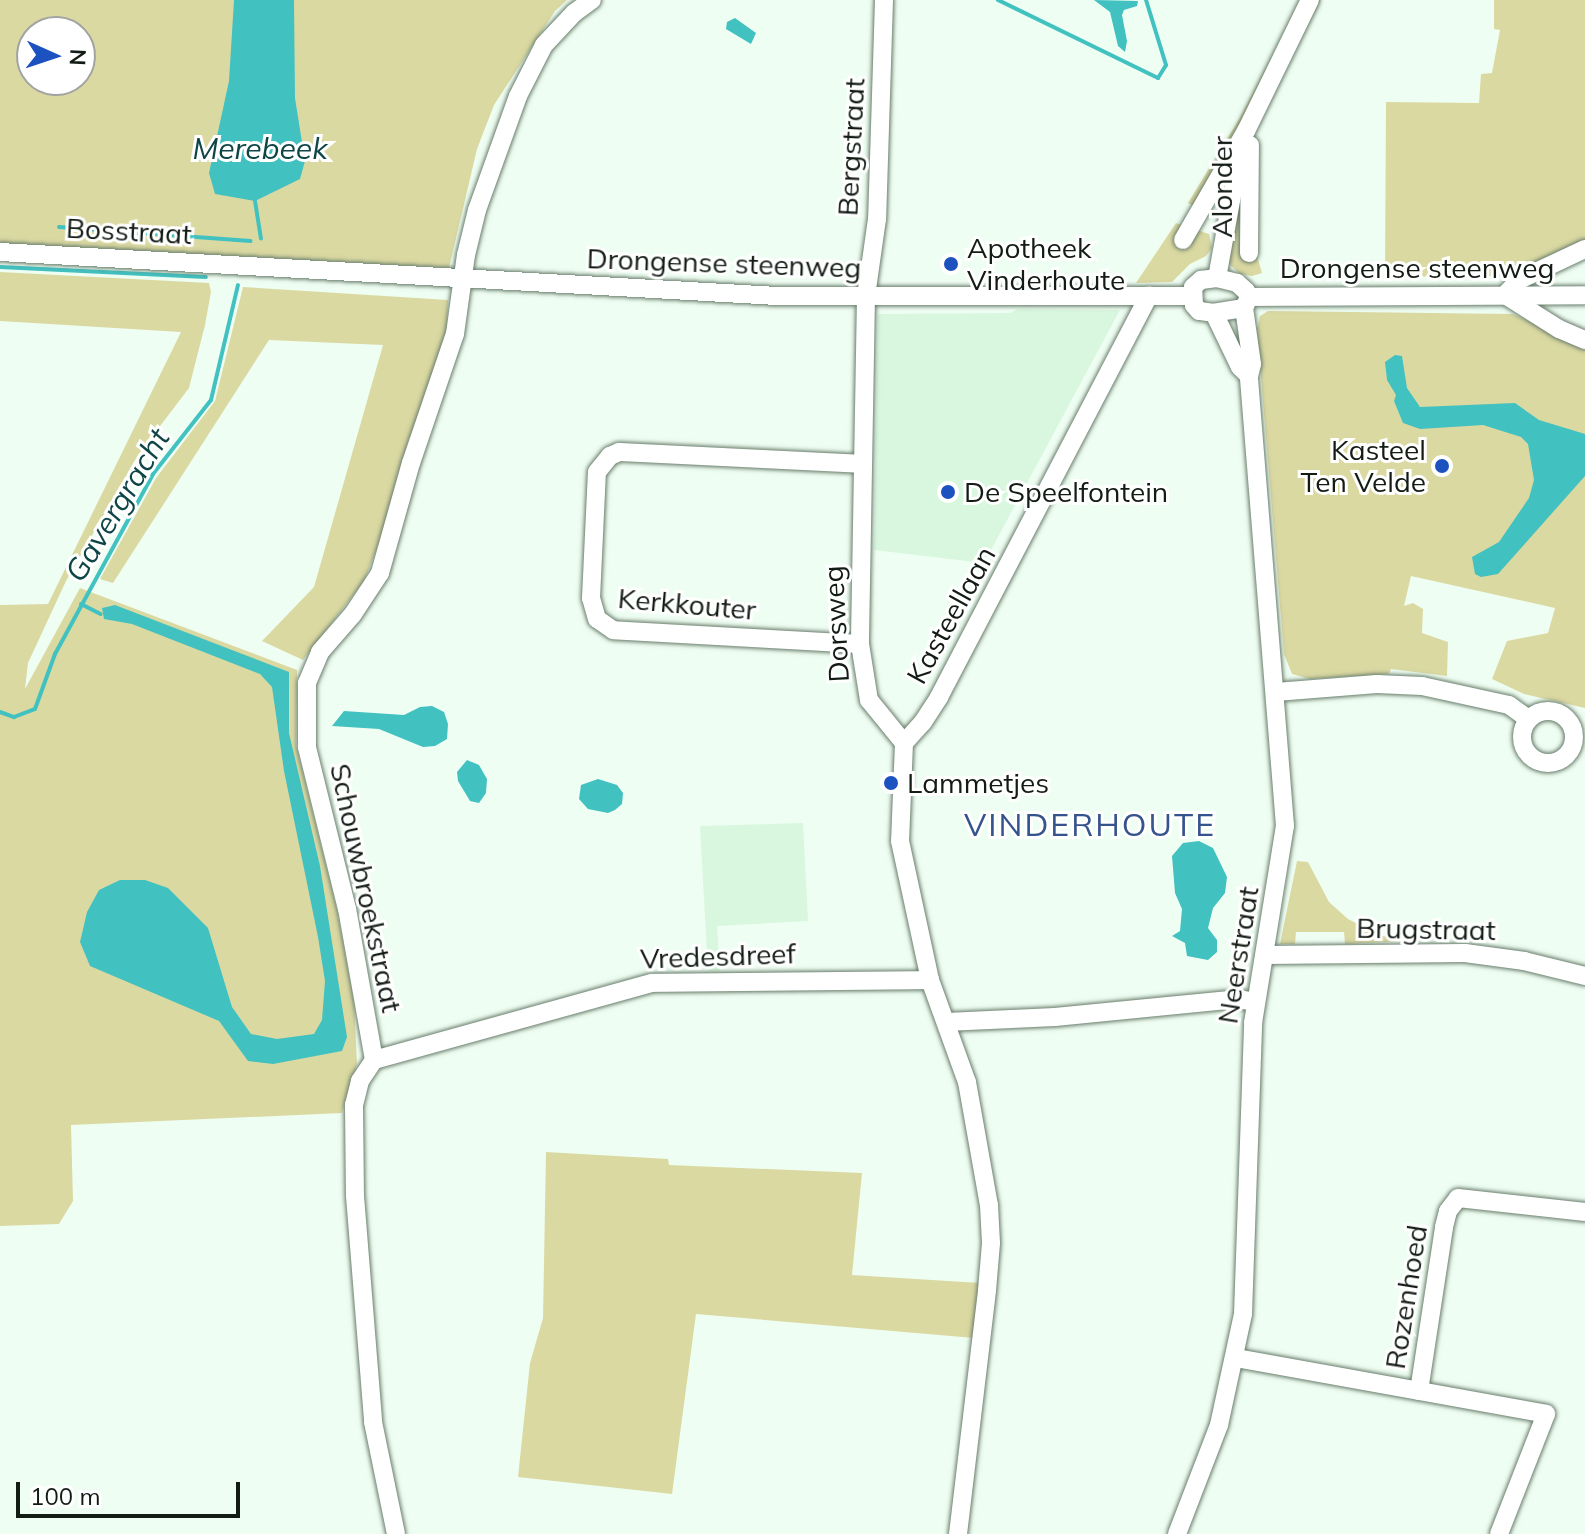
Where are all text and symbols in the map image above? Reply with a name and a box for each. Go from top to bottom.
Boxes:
north arrow [16,16,96,96]
text: N [64,48,92,66]
street label: Bergstraat [831,77,871,217]
water label: Merebeek [192,130,328,166]
street label: Alonder [1205,136,1239,238]
street label: Bosstraat [65,211,193,251]
place label: Apotheek Vinderhoute [967,231,1125,297]
street label: Drongense steenweg [586,241,862,285]
street label: Drongense steenweg [1280,251,1554,285]
marker: Apotheek Vinderhoute [942,255,960,273]
water label: Gavergracht [57,422,177,588]
place label: Kasteel Ten Velde [1300,433,1426,499]
marker: Kasteel Ten Velde [1433,457,1451,475]
place label: De Speelfontein [964,475,1168,509]
marker: De Speelfontein [939,483,957,501]
street label: Kasteellaan [900,540,1002,690]
street label: Dorsweg [816,565,856,683]
street label: Kerkkouter [617,581,757,627]
street label: Schouwbroekstraat [323,761,409,1015]
place label: Lammetjes [907,766,1049,800]
marker: Lammetjes [882,774,900,792]
district label: VINDERHOUTE [964,805,1216,843]
street label: Neerstraat [1211,884,1265,1026]
street label: Brugstraat [1356,911,1496,947]
street label: Vredesdreef [640,936,796,976]
street label: Rozenhoed [1378,1223,1434,1371]
scale bar [20,1466,244,1516]
text: 100 m [30,1481,101,1511]

